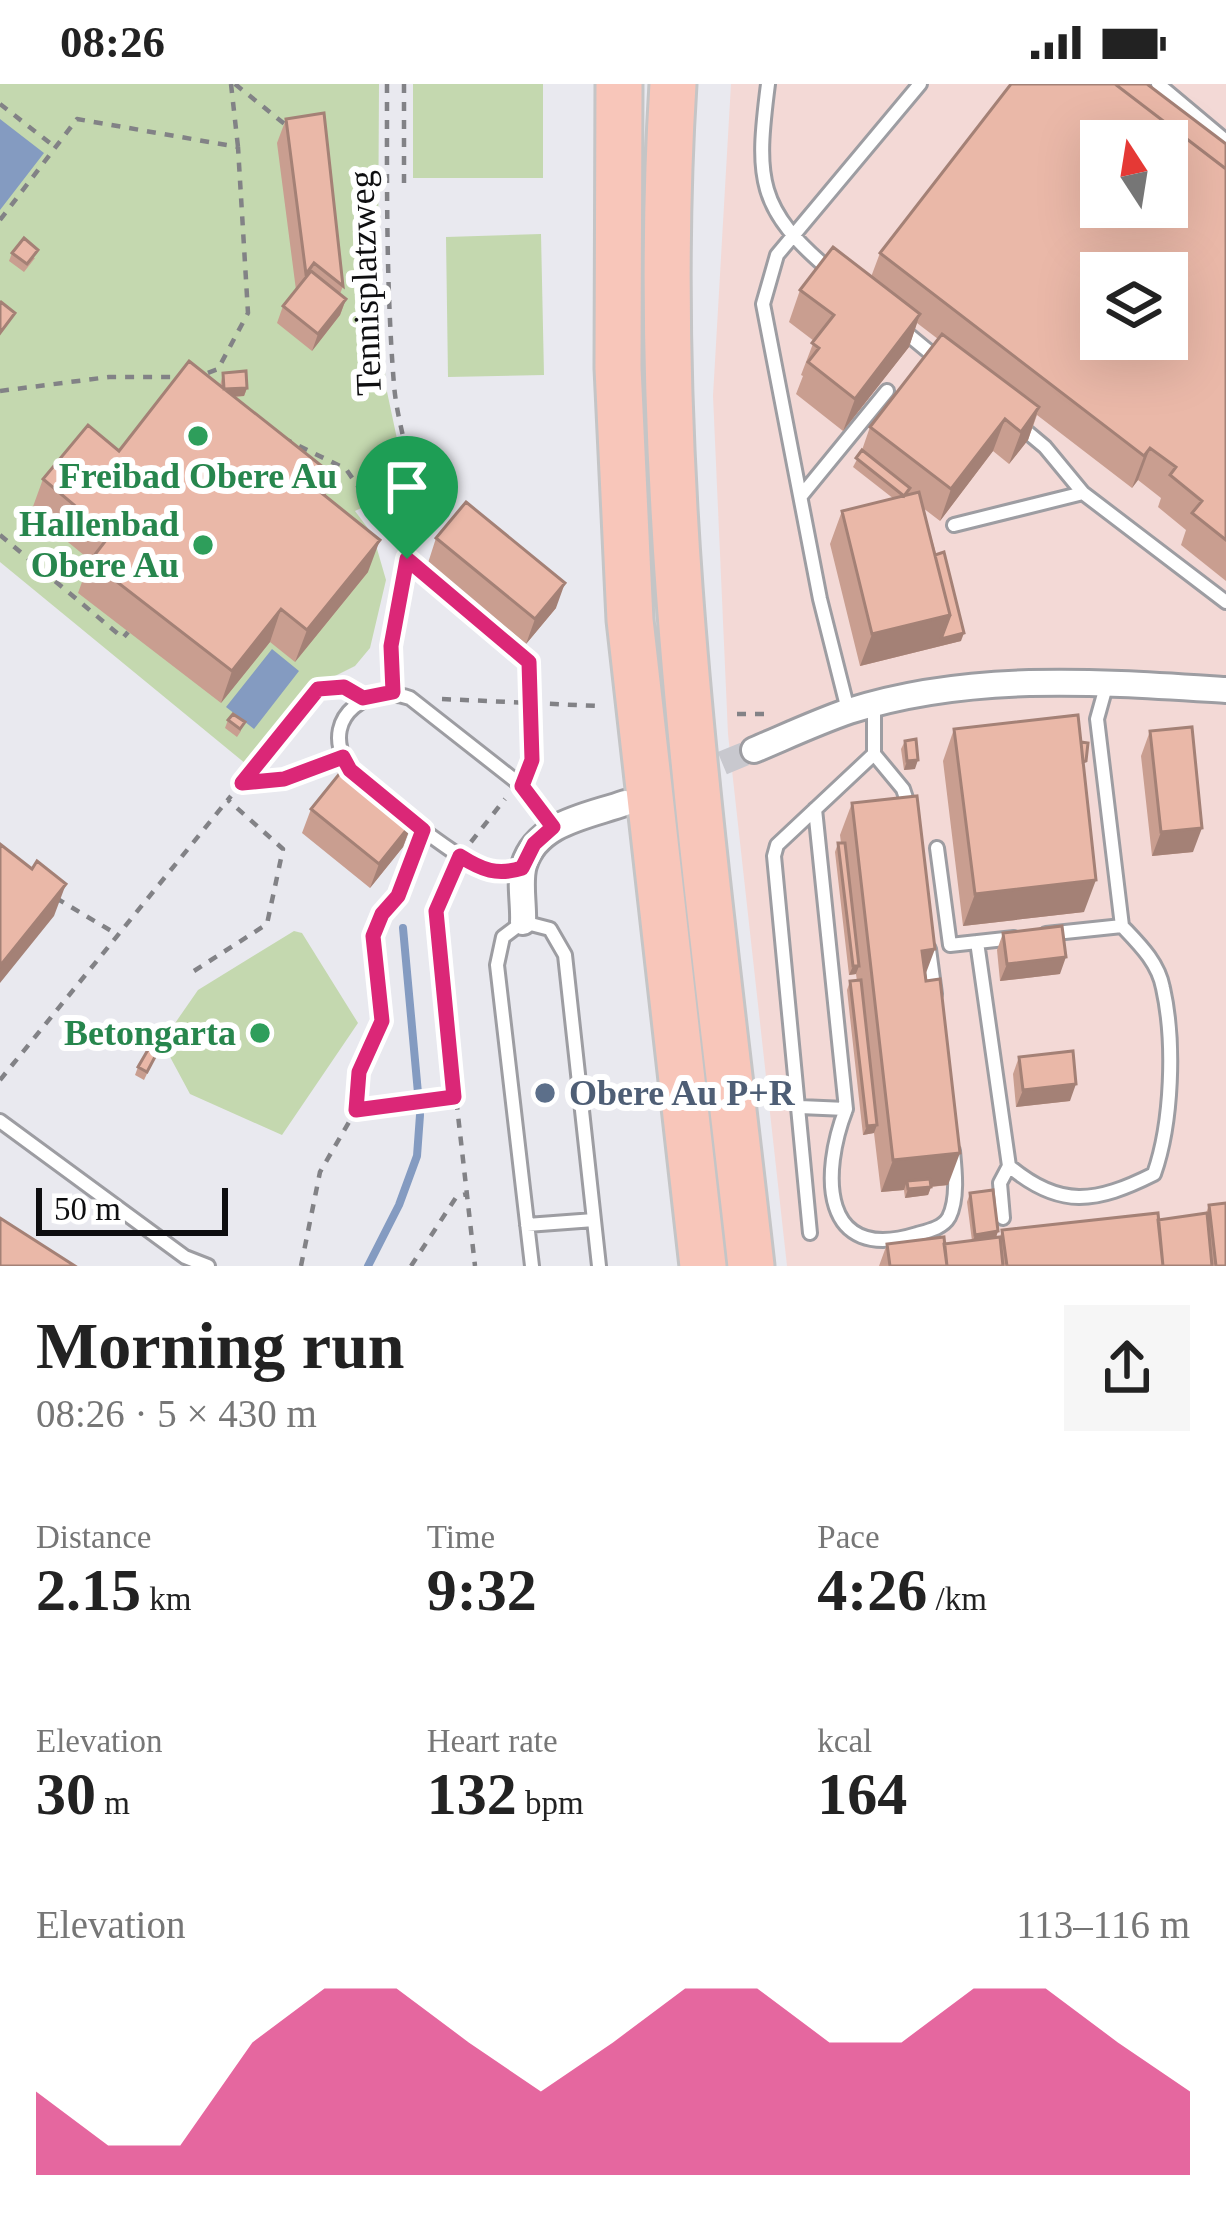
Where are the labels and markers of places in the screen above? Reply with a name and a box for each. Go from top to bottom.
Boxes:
marker: Freibad Obere Au [185,423,211,449]
pin [356,436,458,559]
place label: Freibad Obere Au [59,456,337,496]
place label: Hallenbad Obere Au [19,504,179,585]
marker: Hallenbad Obere Au [190,532,216,558]
place label: Betongarta [64,1013,236,1053]
marker: Betongarta [247,1020,273,1046]
place label: Obere Au P+R [569,1073,796,1113]
marker: Obere Au P+R [532,1080,558,1106]

